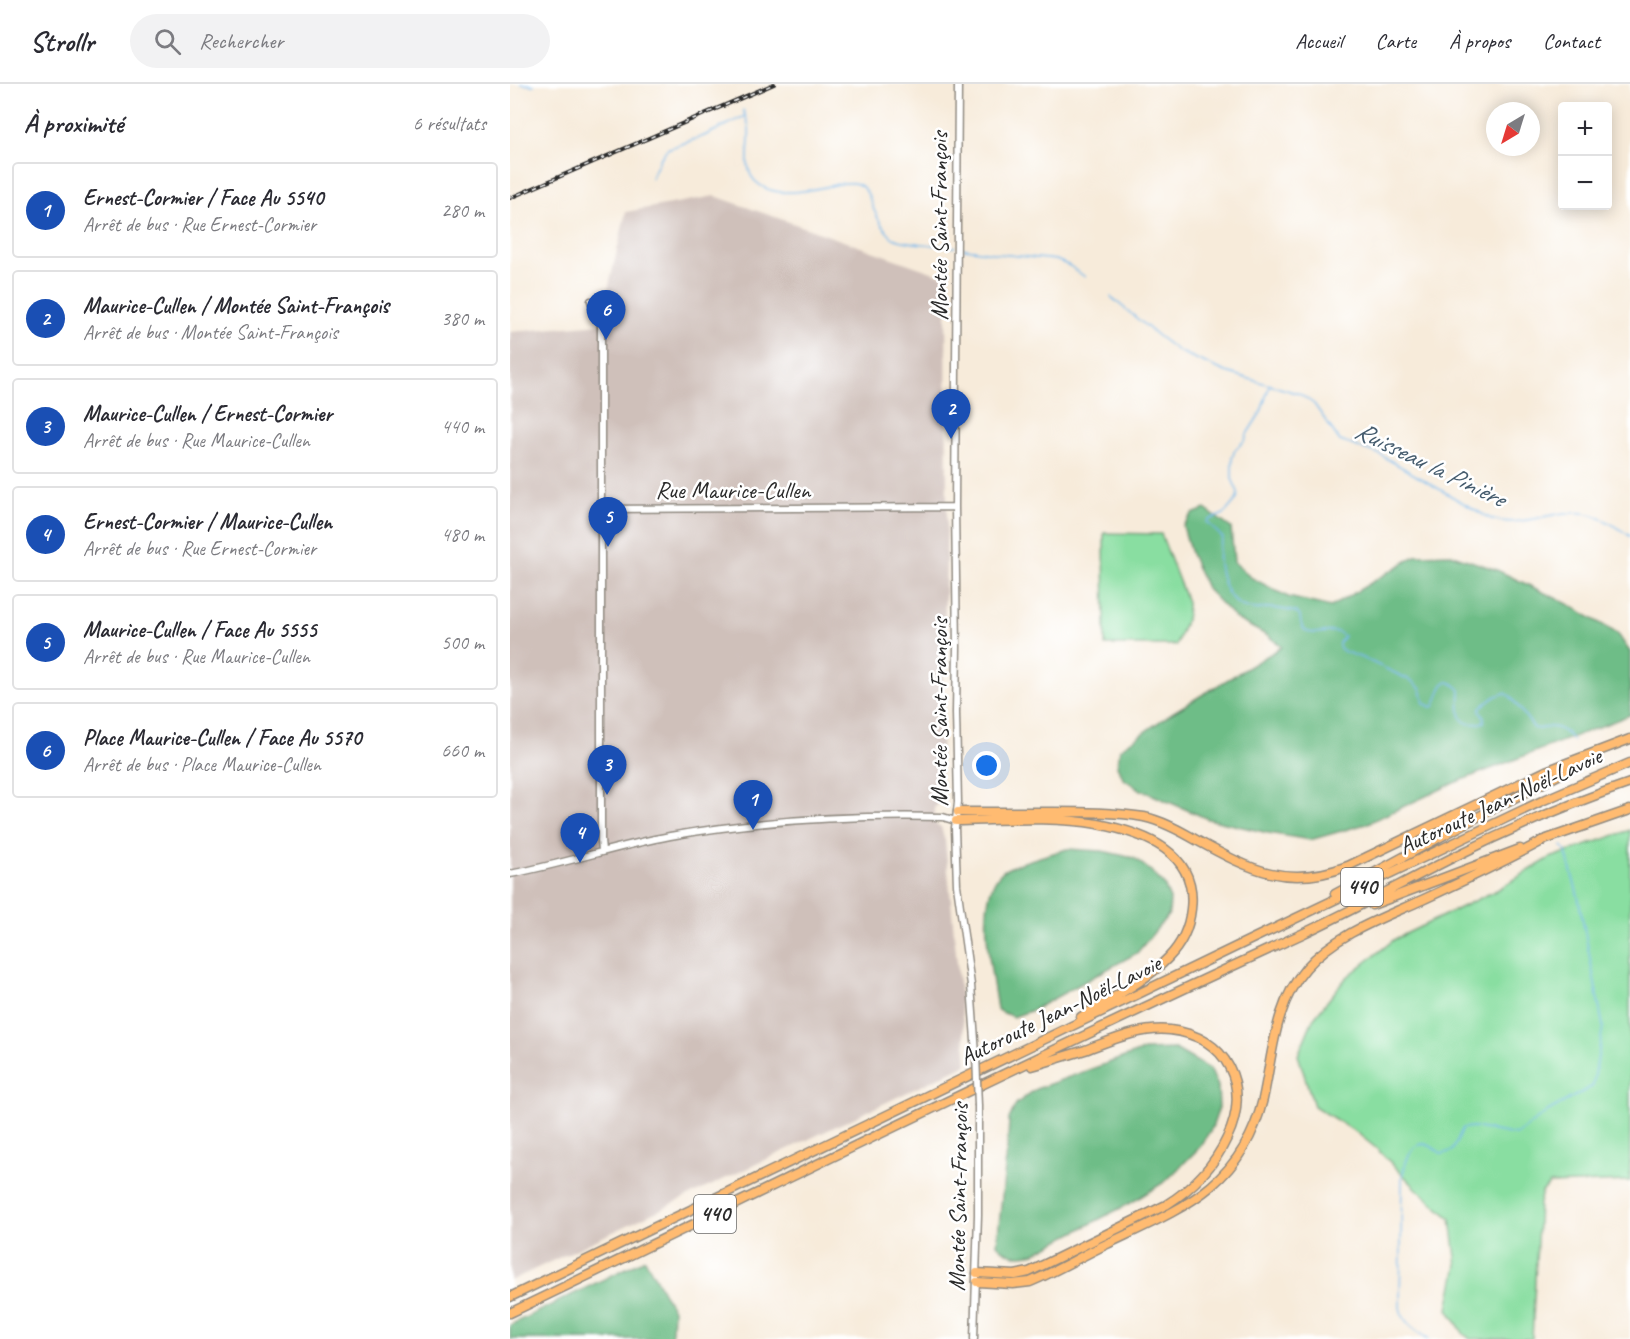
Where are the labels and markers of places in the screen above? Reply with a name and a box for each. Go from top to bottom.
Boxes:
pin: 6 [586,290,626,340]
pin: 2 [932,390,970,439]
pin: 5 [588,498,628,547]
pin: 3 [588,746,626,795]
pin: 1 [734,780,772,830]
pin: 4 [560,814,600,863]

